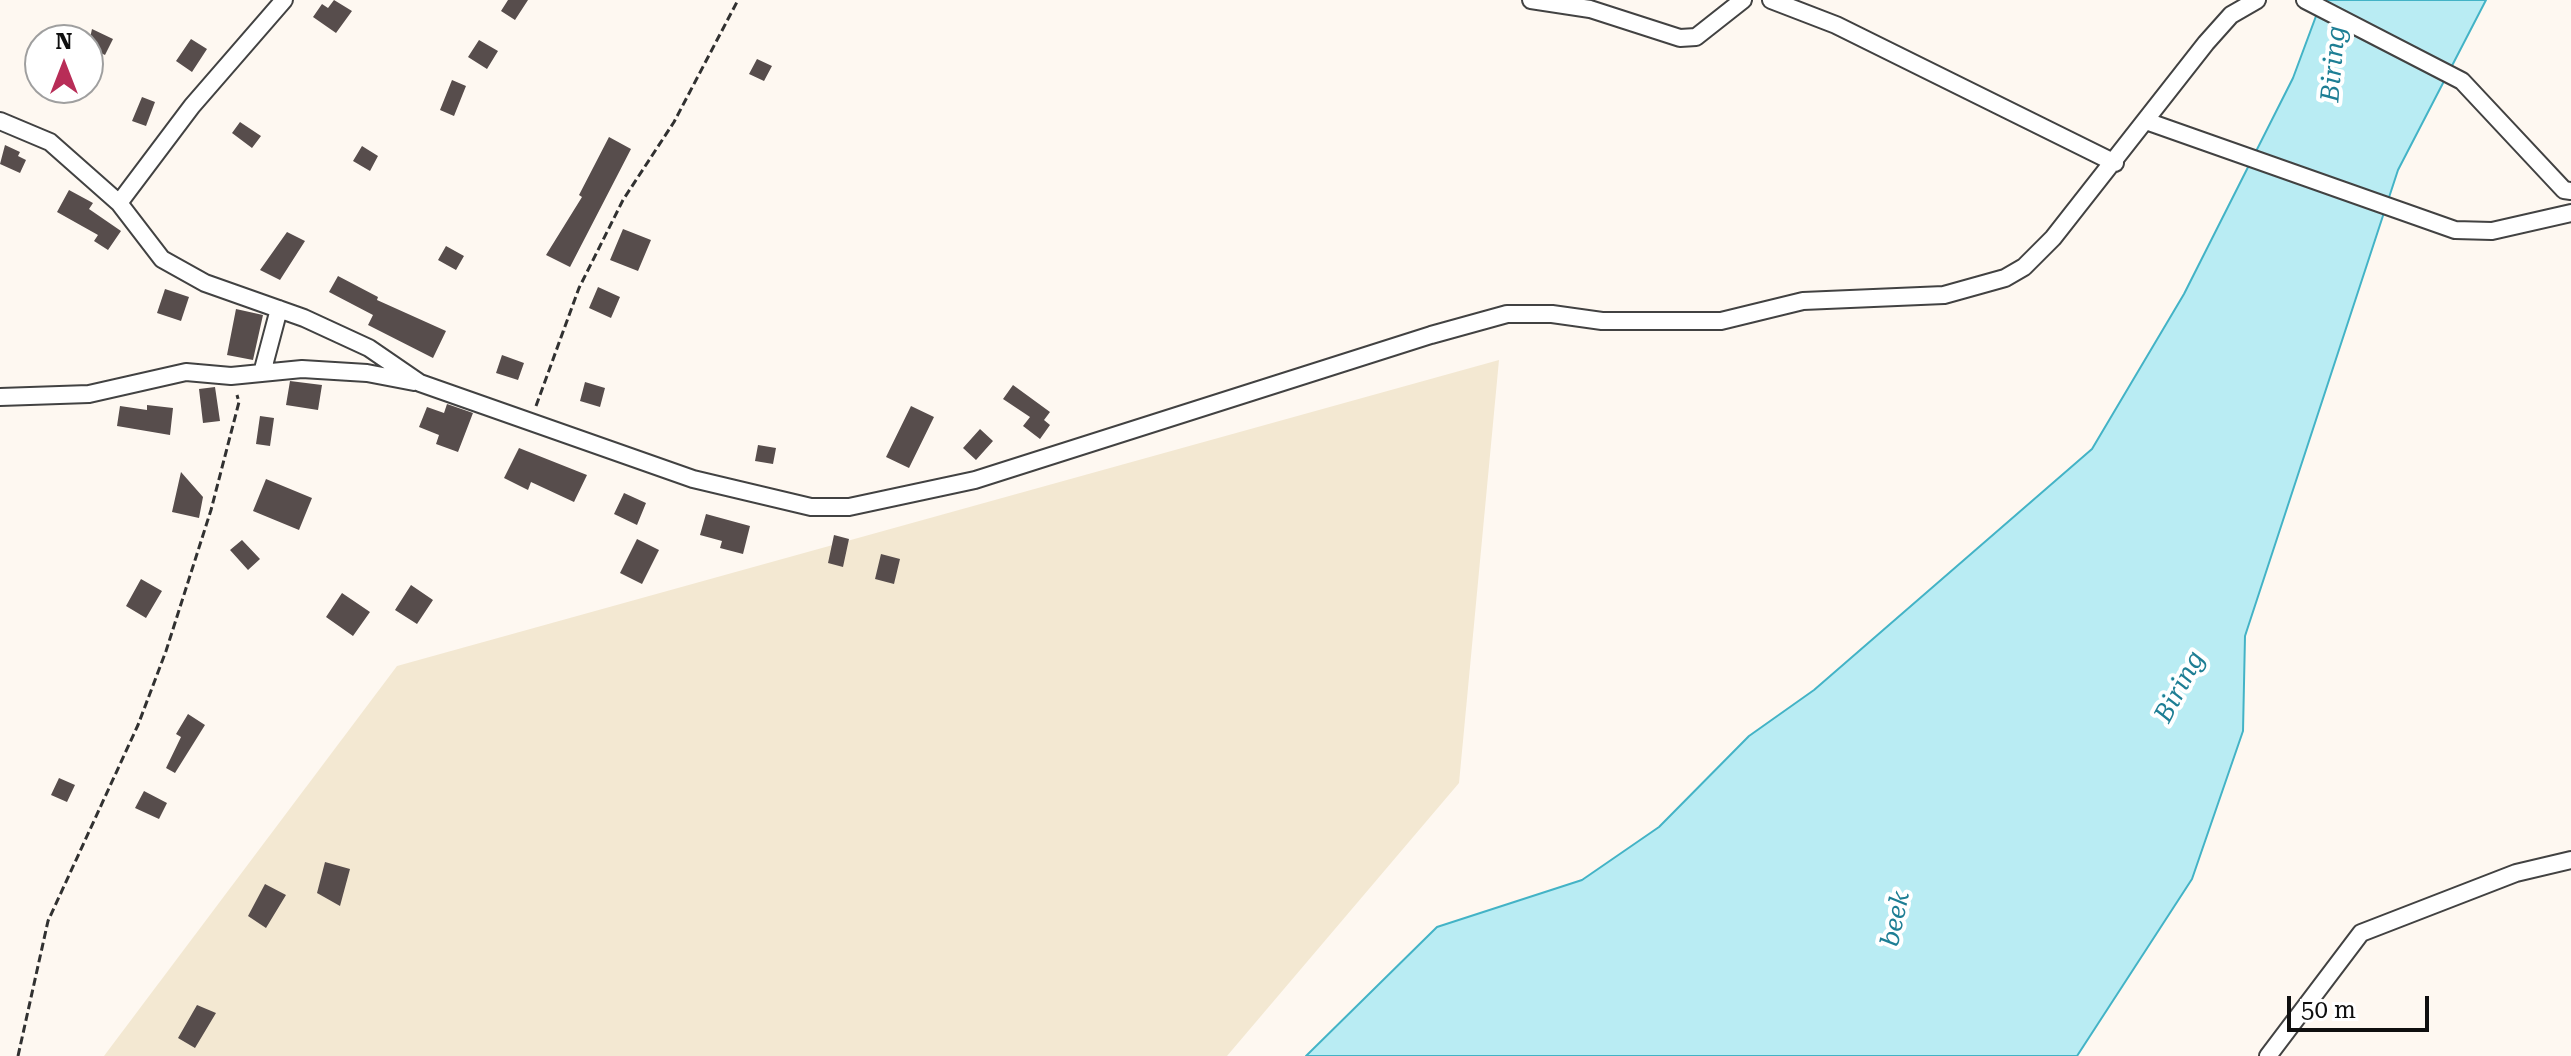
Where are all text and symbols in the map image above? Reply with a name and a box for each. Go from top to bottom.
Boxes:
north arrow [24,24,104,104]
water label: Biring [2315,25,2353,103]
text: N [56,29,72,54]
water label: Biring [2148,646,2212,728]
water label: beek [1875,889,1917,949]
scale bar [2291,980,2433,1030]
text: 50 m [2301,996,2356,1024]

